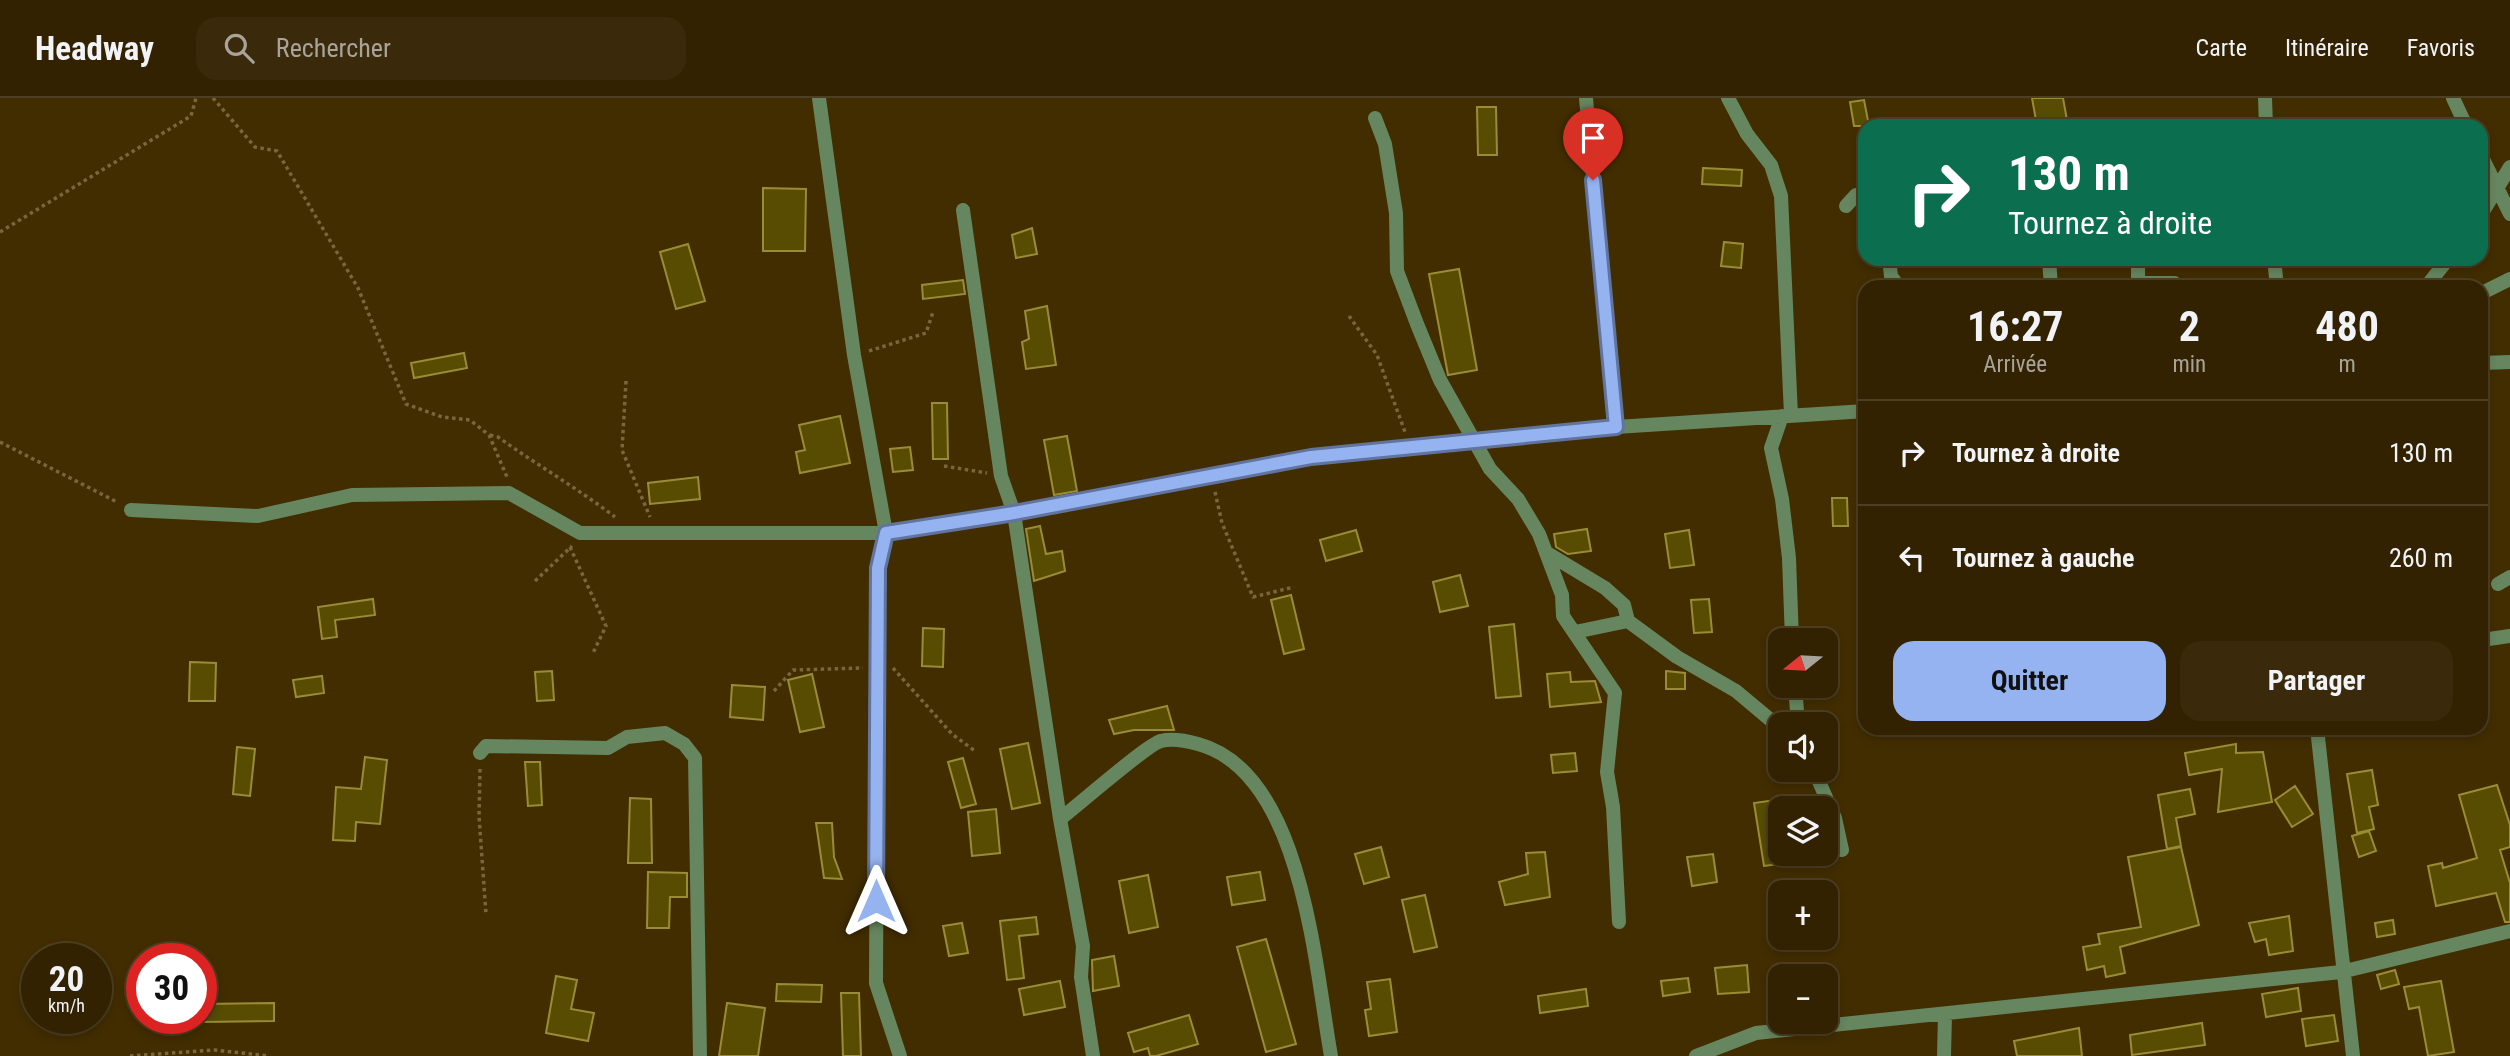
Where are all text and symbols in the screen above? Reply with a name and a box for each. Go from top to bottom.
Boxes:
search box [196,17,686,80]
text: Headway [35,29,154,68]
icon: search [220,29,258,67]
text: Rechercher [276,33,391,63]
text: Carte [2196,34,2247,62]
text: Itinéraire [2285,34,2369,62]
text: Favoris [2407,34,2475,62]
pin [1563,108,1623,180]
icon: arrive [1574,119,1612,157]
text: 130 m [2008,145,2130,202]
icon: right [1893,147,1984,238]
text: Tournez à droite [2008,204,2212,242]
text: 16:27 [1967,302,2063,351]
text: 2 [2179,302,2200,351]
text: 480 [2315,302,2379,351]
text: Arrivée [1983,351,2047,378]
text: min [2172,351,2206,378]
text: m [2338,351,2356,378]
icon: right [1893,434,1931,472]
text: Tournez à droite [1952,438,2120,468]
text: 130 m [2389,438,2453,468]
icon: left [1893,539,1931,577]
text: Tournez à gauche [1952,543,2134,573]
text: 260 m [2389,543,2453,573]
north arrow [1768,628,1838,698]
map controls [1768,628,1838,1034]
button: Quitter [1893,641,2166,721]
button: Partager [2180,641,2453,721]
button: sound [1768,712,1838,782]
button: layers [1768,796,1838,866]
position arrow [839,864,913,938]
button: + [1768,880,1838,950]
speed limit sign: 30 [126,943,217,1034]
text: 20 [49,959,84,1000]
button: − [1768,964,1838,1034]
text: km/h [48,995,85,1016]

